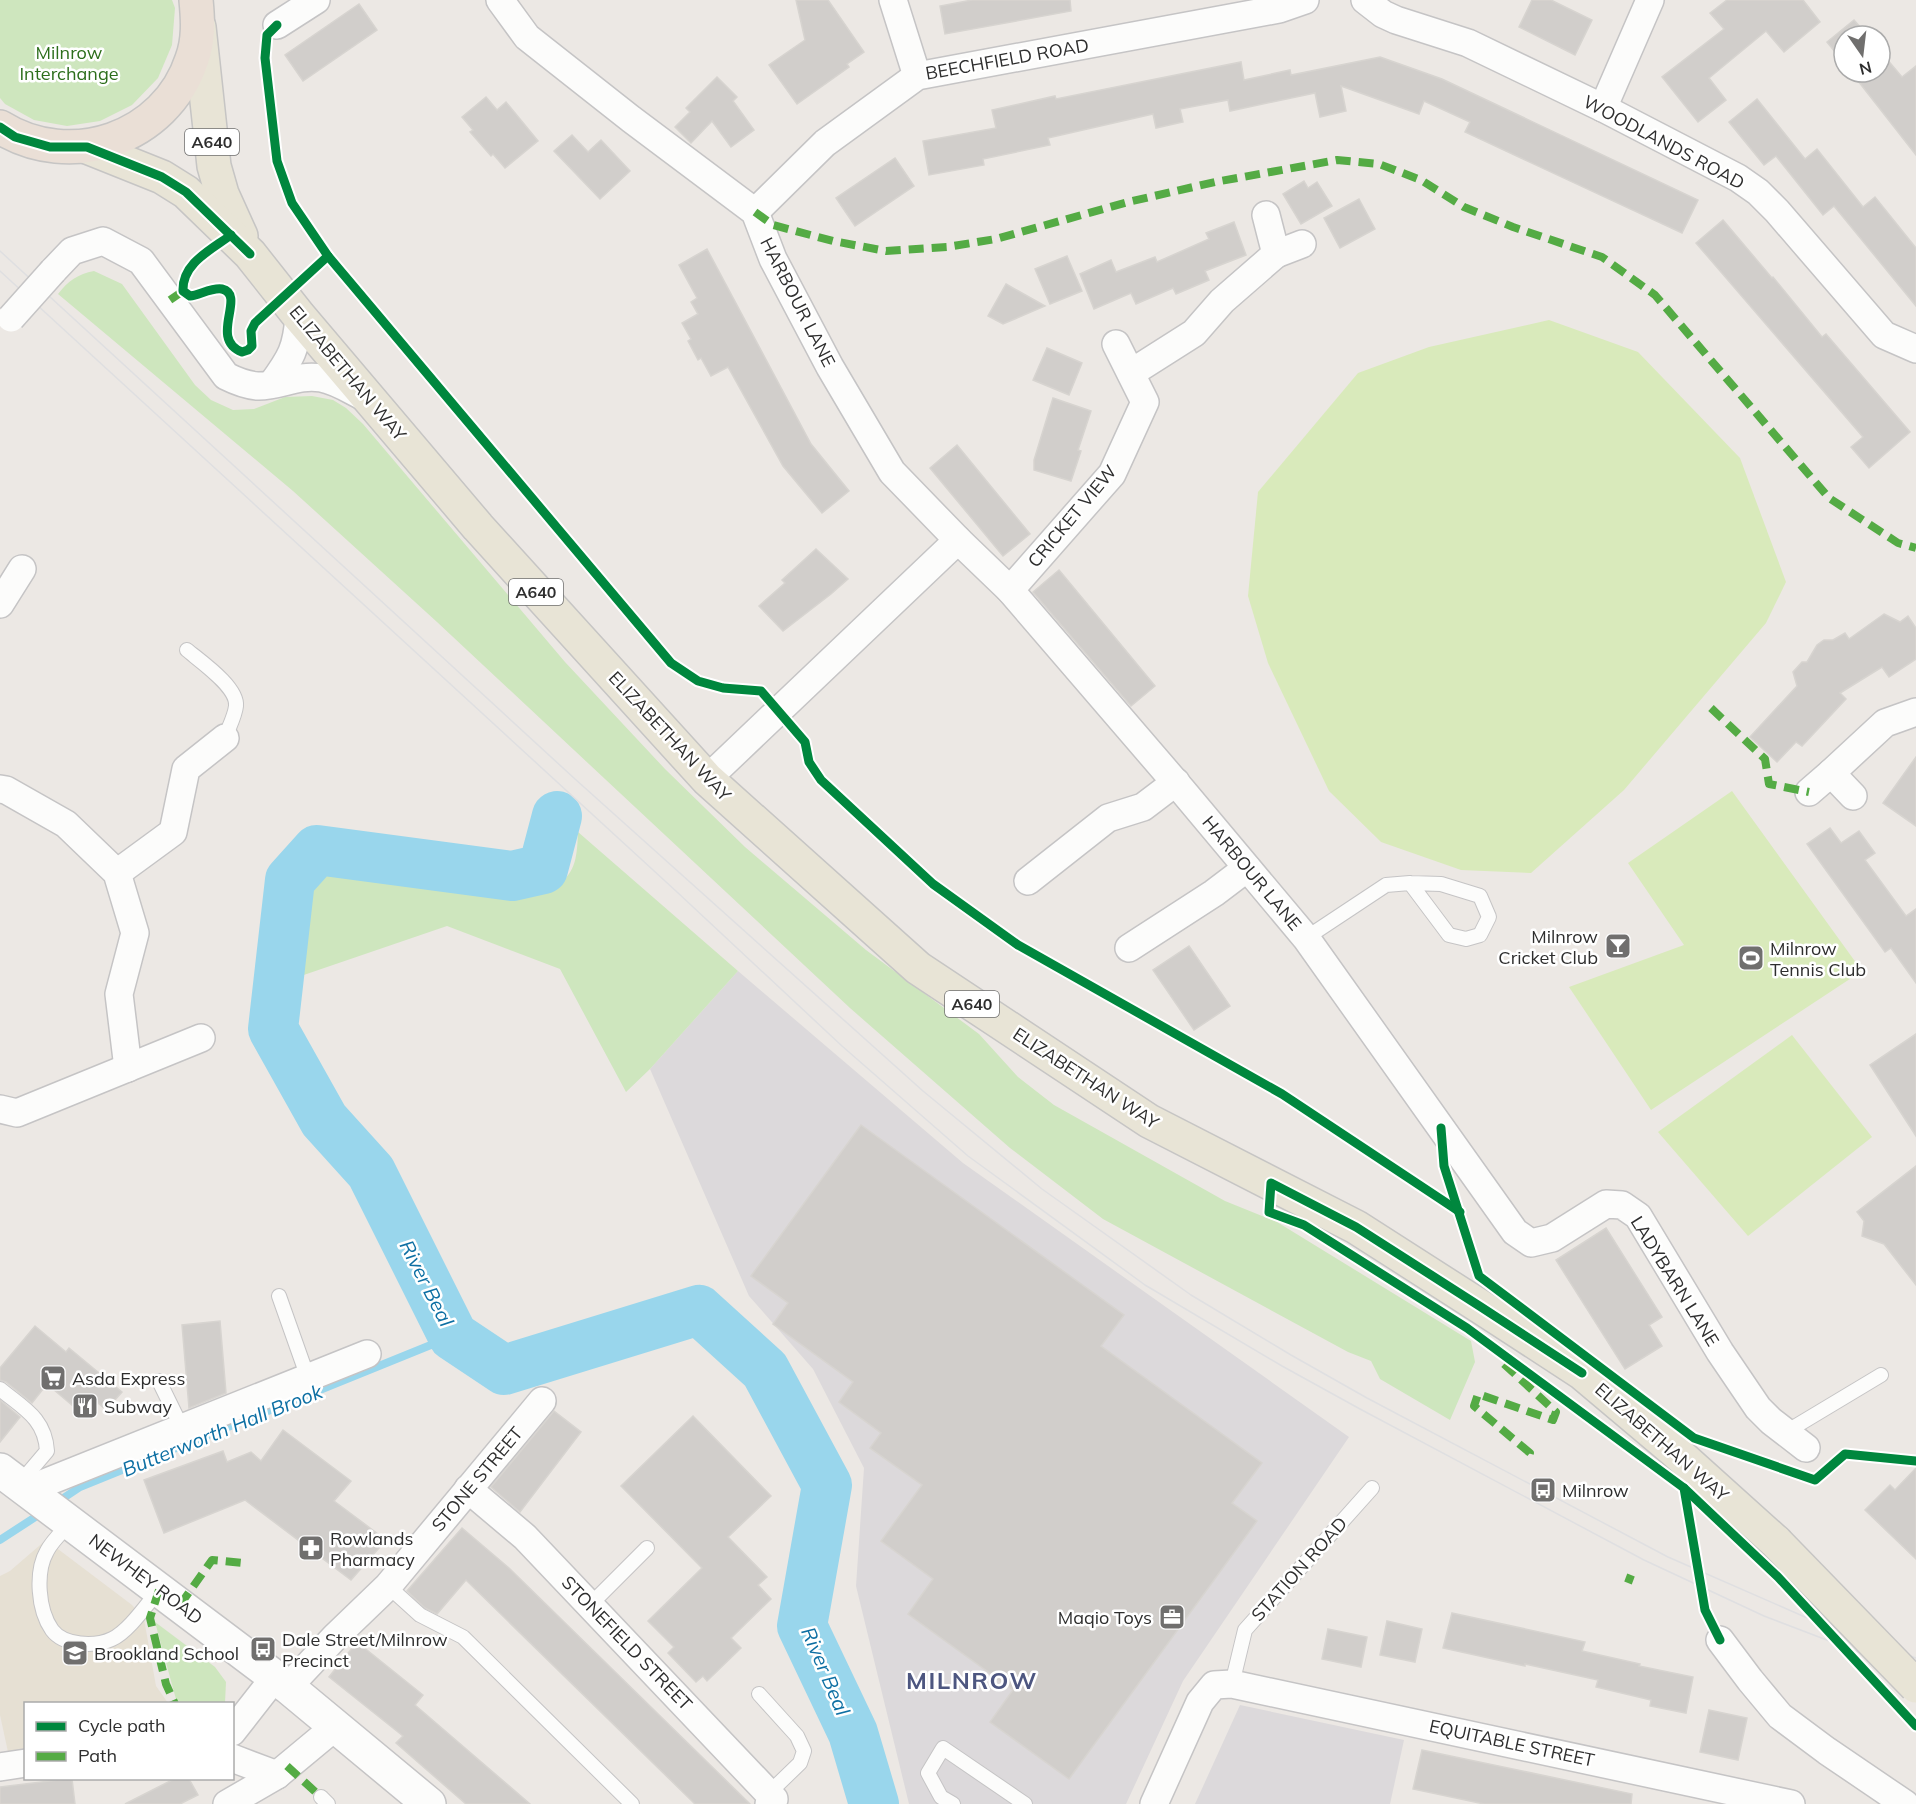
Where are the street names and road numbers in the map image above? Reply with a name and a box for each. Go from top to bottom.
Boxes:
street label: BEECHFIELD ROAD [924,33,1090,85]
street label: WOODLANDS ROAD [1580,90,1748,194]
road number: A640 [185,129,239,155]
street label: HARBOUR LANE [755,233,841,371]
street label: ELIZABETHAN WAY [285,301,412,446]
street label: CRICKET VIEW [1022,460,1122,572]
road number: A640 [509,579,563,605]
street label: ELIZABETHAN WAY [604,666,737,807]
street label: HARBOUR LANE [1197,811,1307,935]
road number: A640 [945,991,999,1017]
street label: ELIZABETHAN WAY [1009,1022,1164,1134]
street label: LADYBARN LANE [1626,1212,1724,1350]
street label: ELIZABETHAN WAY [1590,1378,1734,1507]
street label: STONE STREET [426,1422,528,1536]
street label: STATION ROAD [1246,1512,1352,1626]
street label: NEWHEY ROAD [85,1529,207,1629]
street label: STONEFIELD STREET [557,1571,697,1715]
street label: EQUITABLE STREET [1427,1714,1597,1772]

